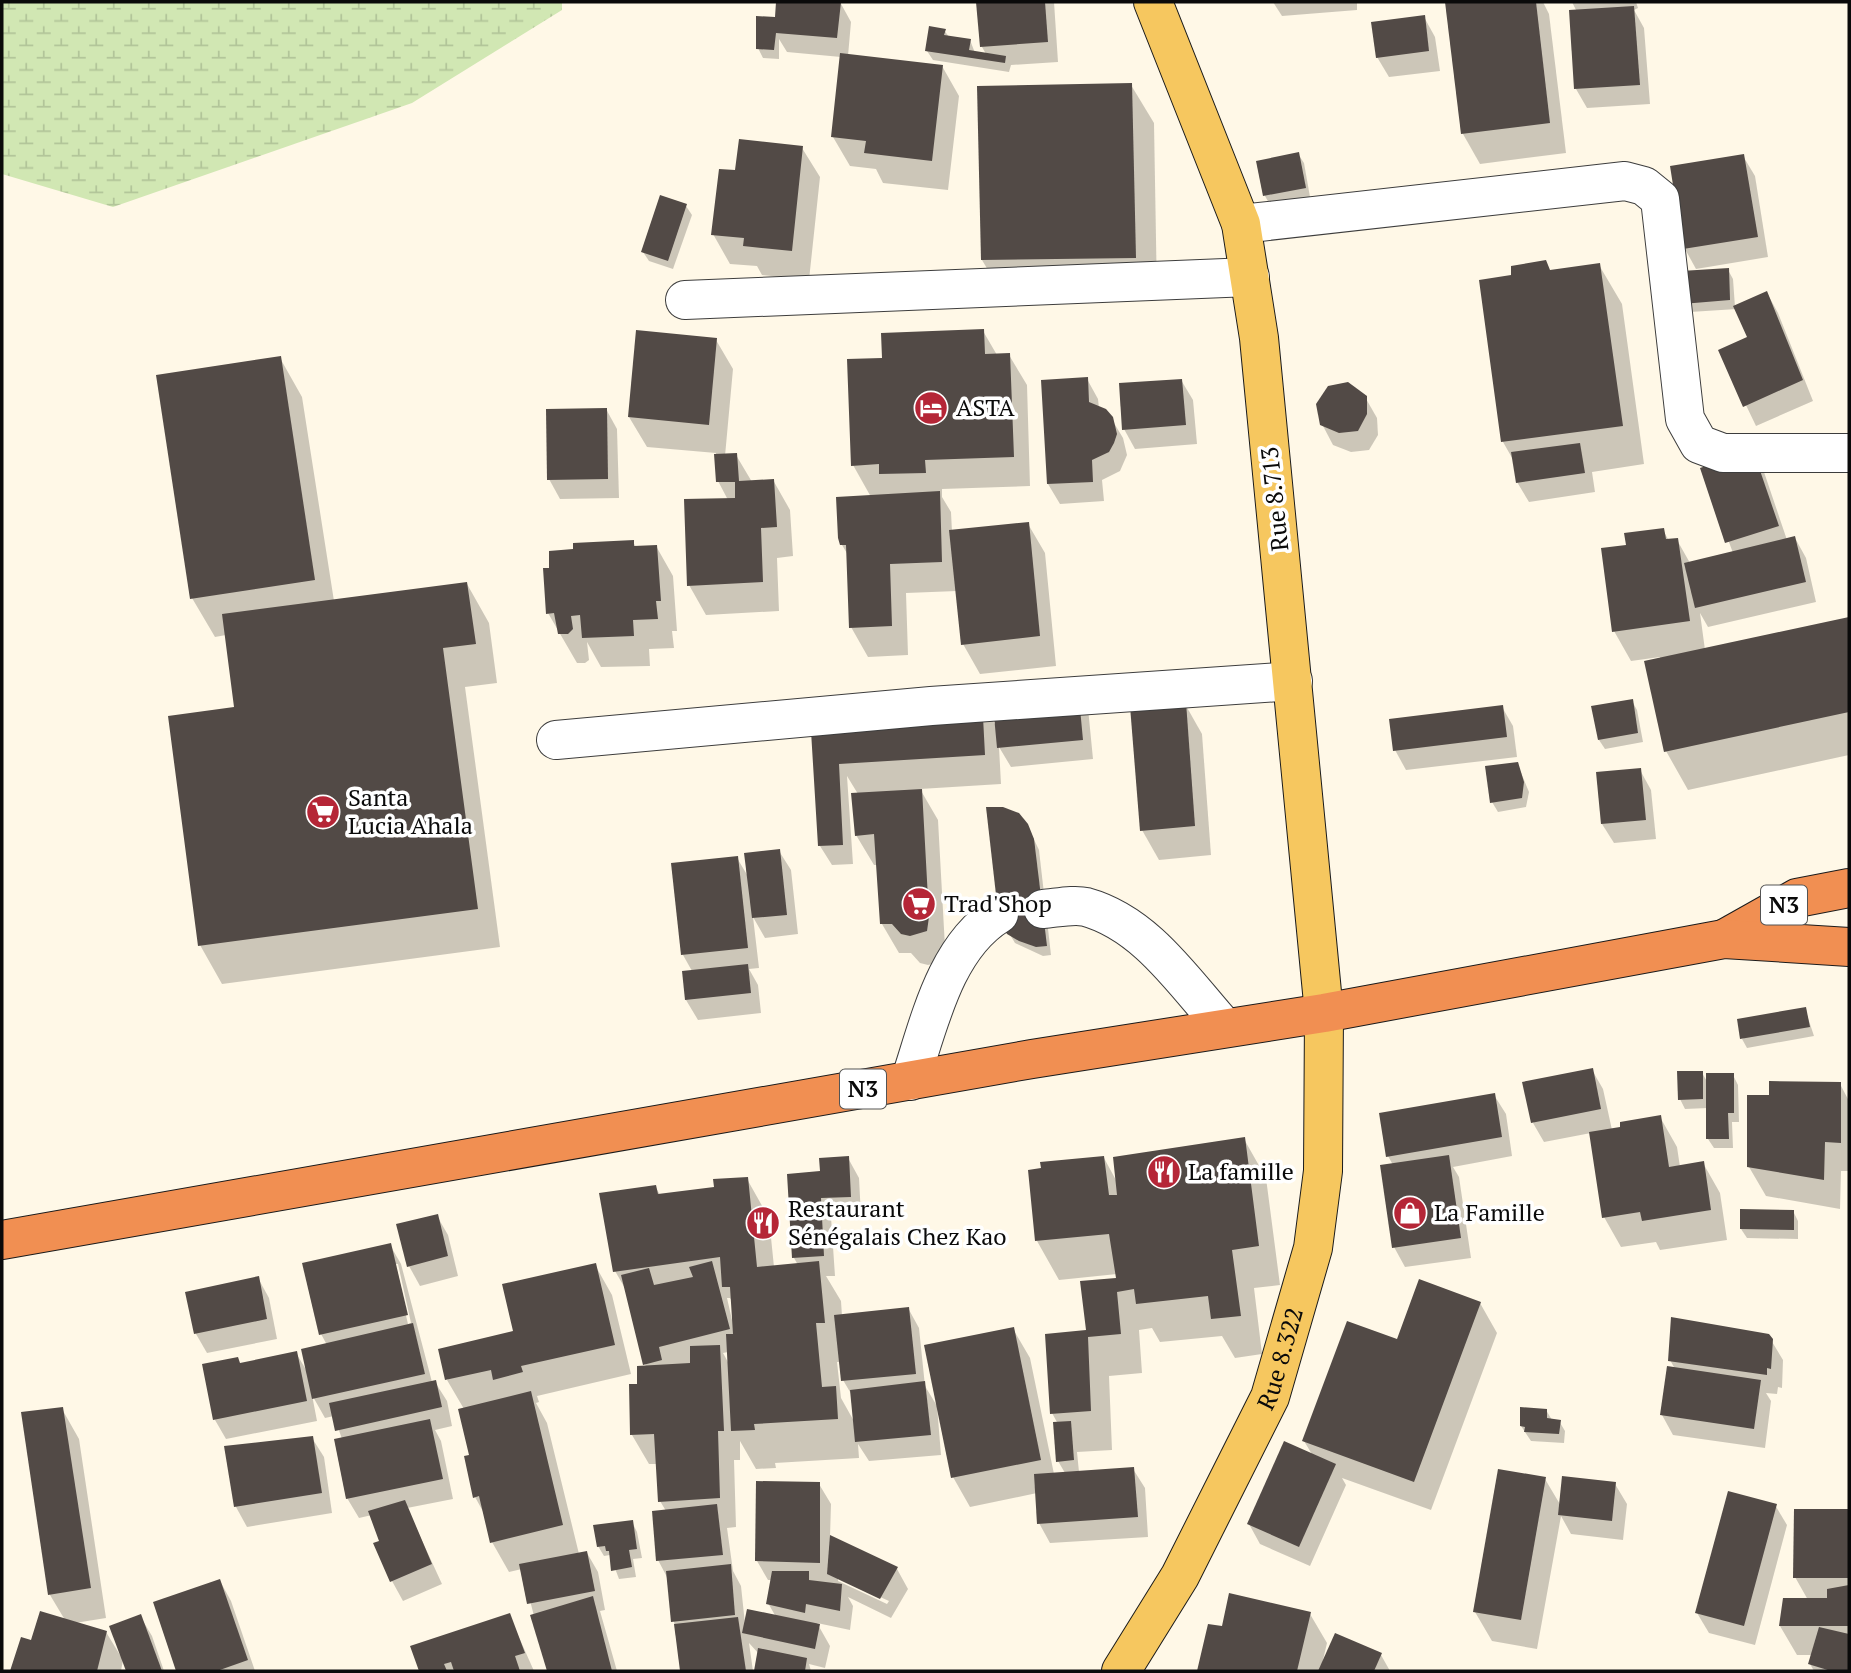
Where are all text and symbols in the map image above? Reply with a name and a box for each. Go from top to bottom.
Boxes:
hotel icon: ASTA [912,389,950,427]
place label: ASTA [956,391,1015,423]
street label: Rue 8.713 [1253,445,1295,553]
place label: Santa Lucia Ahala [348,781,473,841]
supermarket icon: Santa Lucia Ahala [304,793,342,831]
supermarket icon: Trad'Shop [900,885,938,923]
road number: N3 [1761,885,1807,924]
place label: Trad'Shop [944,887,1052,919]
road number: N3 [840,1070,886,1108]
restaurant icon: La famille [1145,1153,1183,1191]
place label: La famille [1188,1155,1294,1187]
place label: Restaurant Sénégalais Chez Kao [788,1192,1007,1252]
shop icon: La Famille [1391,1194,1429,1232]
place label: La Famille [1434,1196,1545,1228]
restaurant icon: Restaurant Sénégalais Chez Kao [744,1204,782,1242]
street label: Rue 8.322 [1249,1304,1310,1415]

